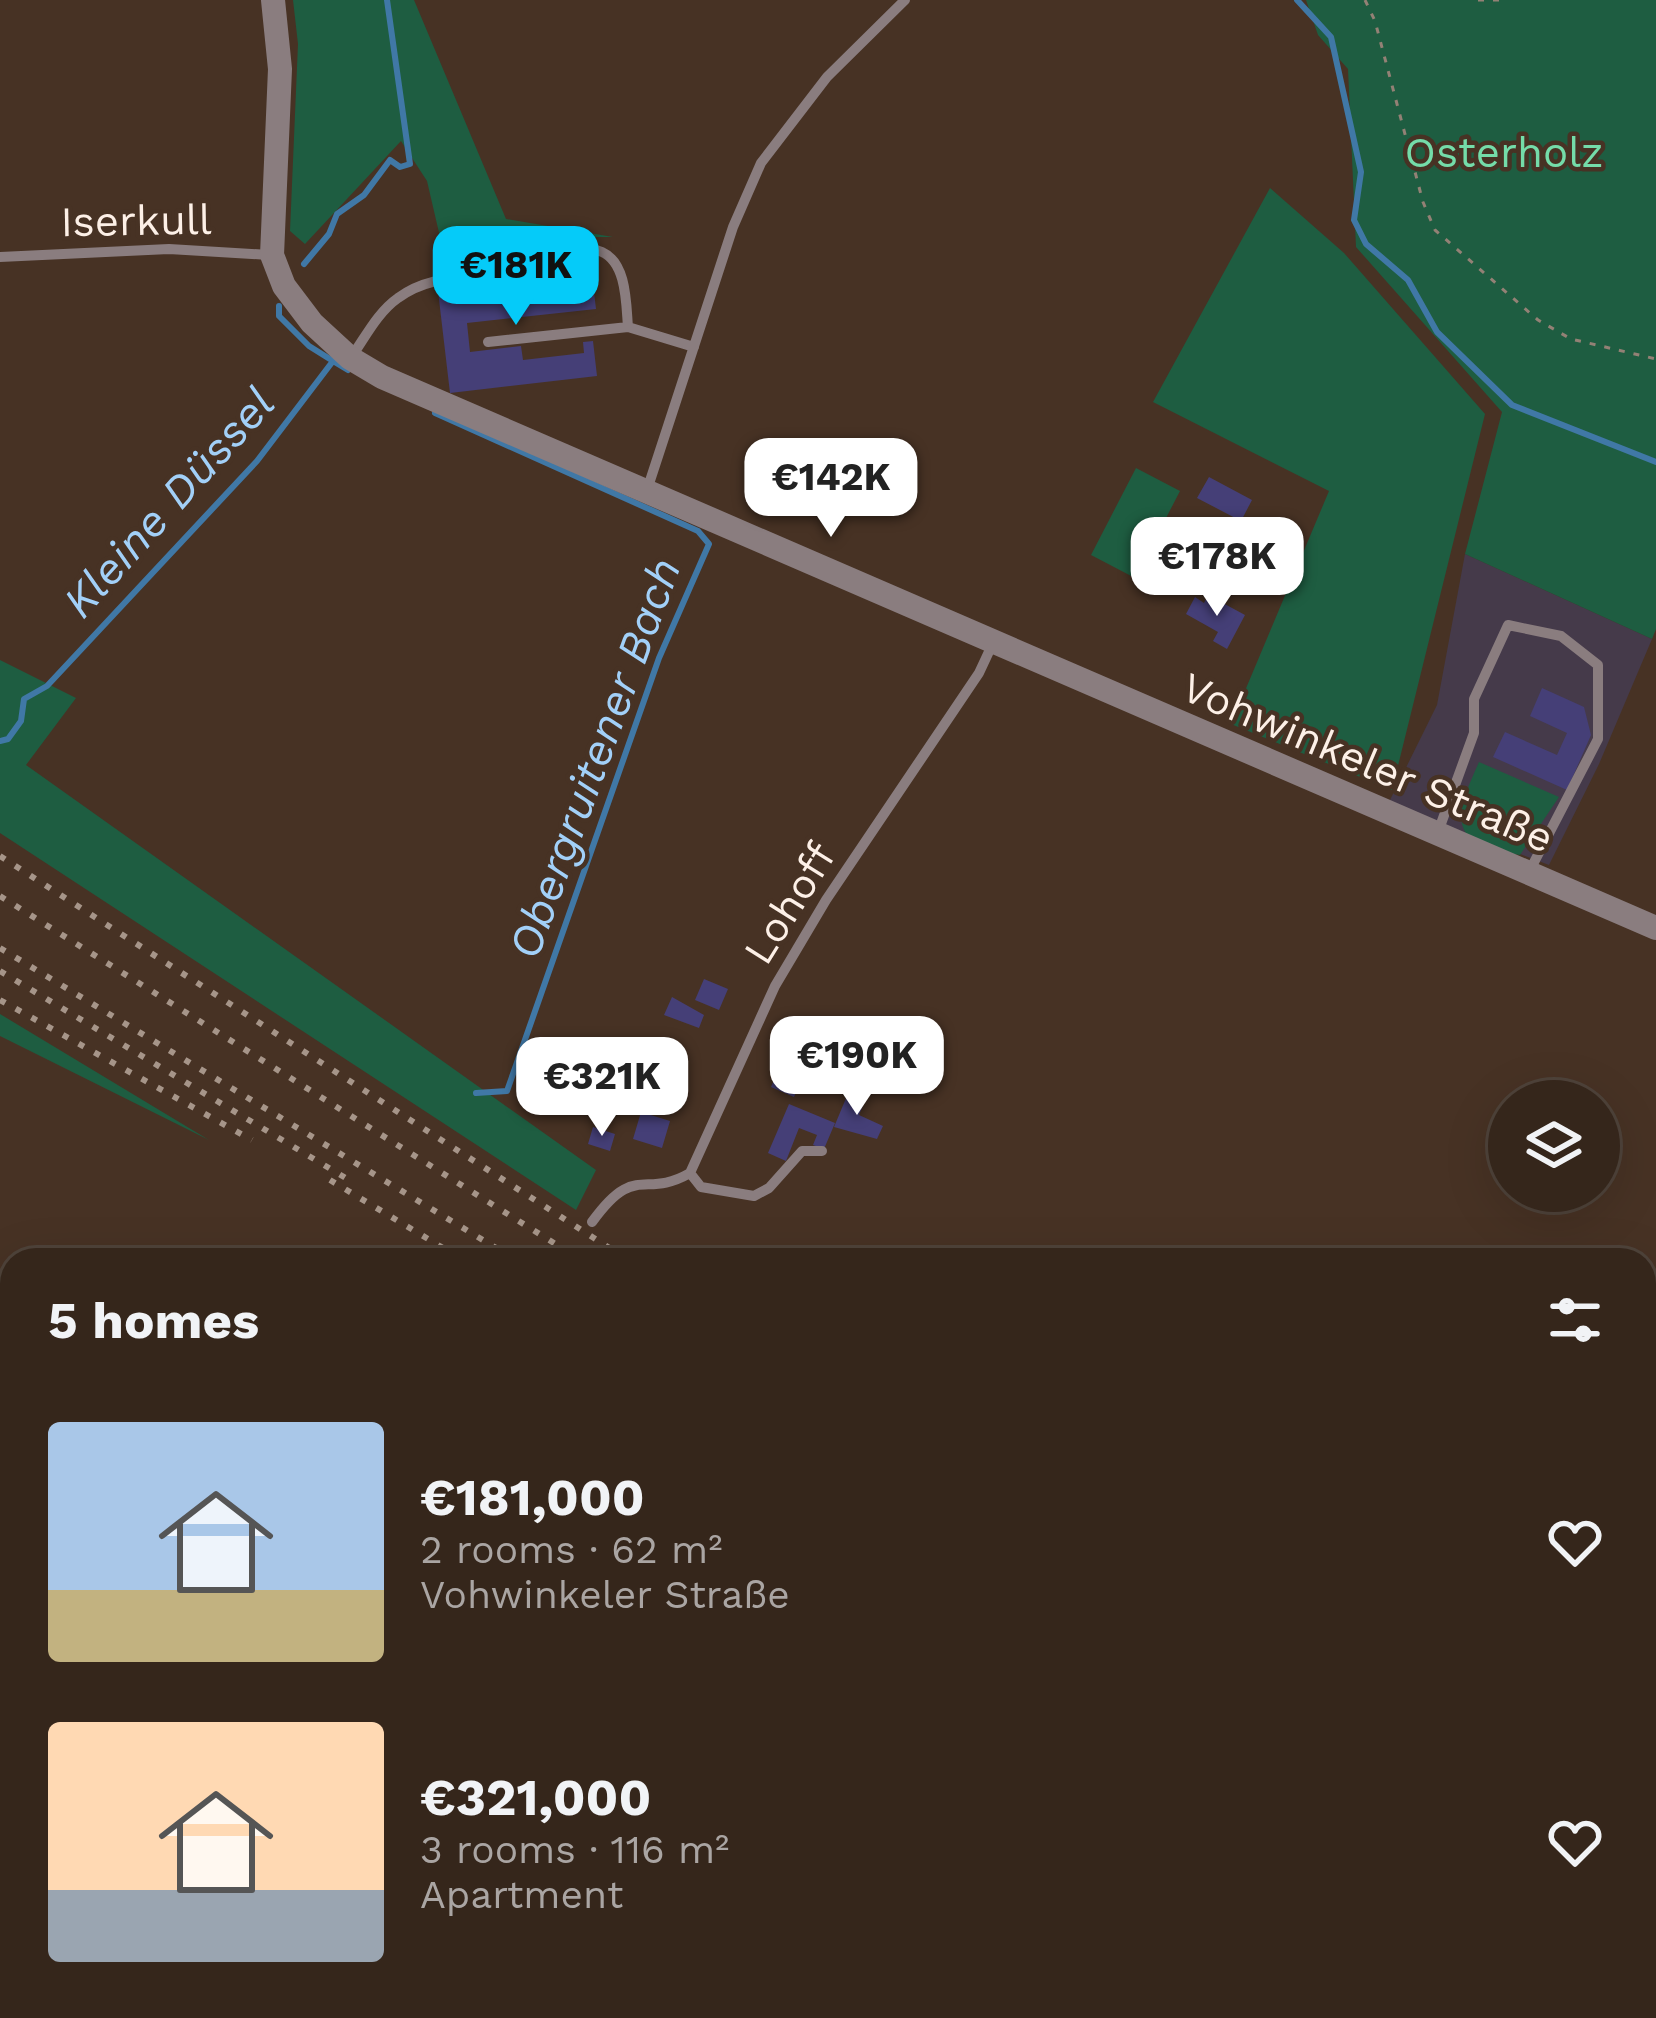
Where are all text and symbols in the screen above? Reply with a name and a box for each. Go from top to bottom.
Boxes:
park label: Osterholz [1405,128,1604,177]
street label: Iserkull [60,195,212,246]
pin: €181K [432,226,600,328]
text: €181K [460,242,572,287]
water label: Kleine Düssel [51,377,285,628]
pin: €142K [747,438,915,540]
text: €142K [771,454,891,499]
pin: €178K [1133,517,1301,619]
text: €178K [1158,533,1276,578]
water label: Obergruitener Bach [497,551,692,966]
street label: Vohwinkeler Straße [1175,662,1561,863]
street label: Lohoff [733,834,846,973]
pin: €190K [773,1016,941,1118]
text: €190K [797,1032,917,1077]
pin: €321K [518,1037,686,1139]
text: €321K [543,1053,661,1098]
map controls [1488,1080,1620,1212]
button: layers [1488,1080,1620,1212]
icon: filters [1542,1287,1608,1353]
text: 5 homes [48,1291,259,1350]
text: €181,000 [420,1468,645,1527]
icon: home [144,1470,288,1614]
icon: heart [1542,1509,1608,1575]
text: 2 rooms · 62 m² [420,1527,722,1572]
text: Vohwinkeler Straße [420,1572,790,1617]
text: €321,000 [420,1768,651,1827]
icon: home [144,1770,288,1914]
icon: heart [1542,1809,1608,1875]
text: 3 rooms · 116 m² [420,1827,729,1872]
text: Apartment [420,1872,623,1917]

